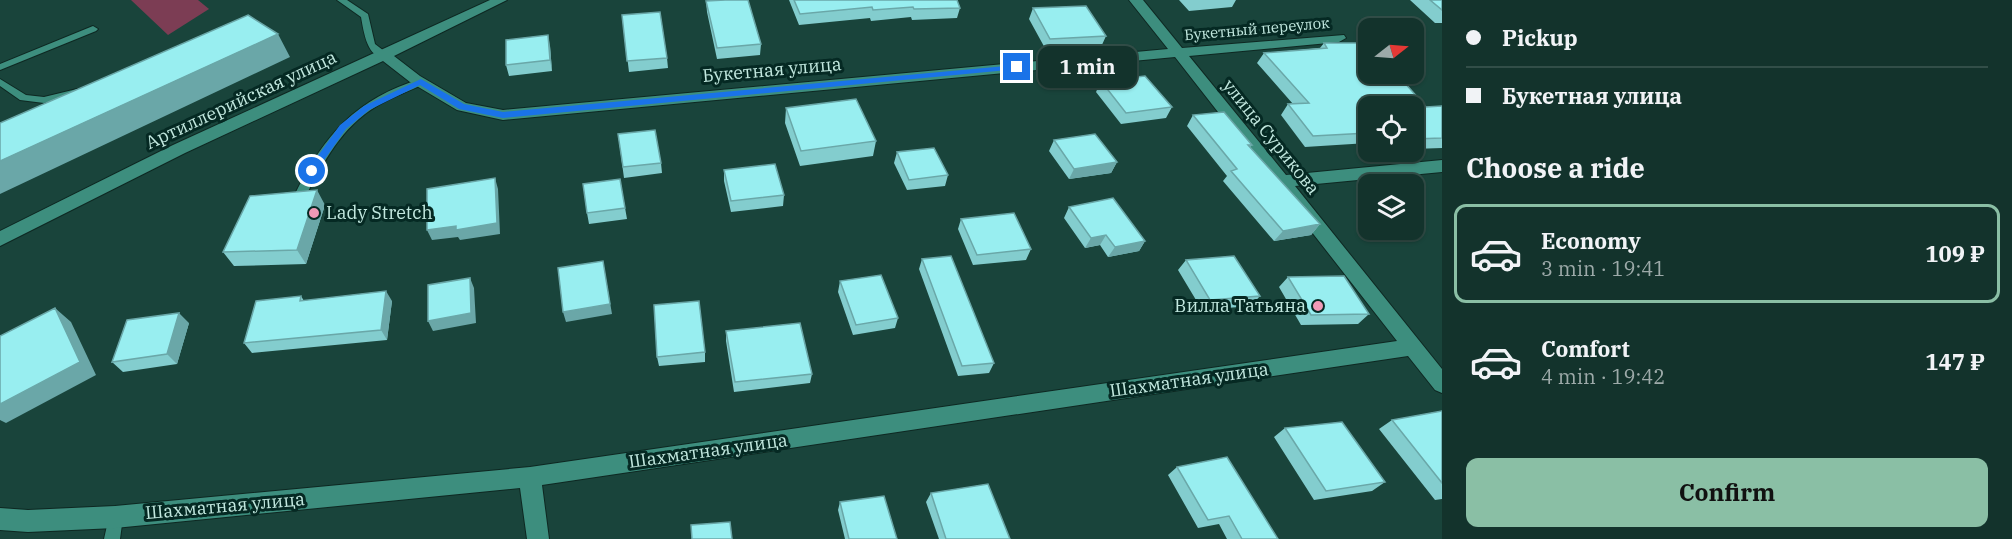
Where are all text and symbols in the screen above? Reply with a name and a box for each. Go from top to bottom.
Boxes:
street label: Букетный переулок [1184,13,1331,44]
north arrow [1358,18,1424,84]
map controls [1358,18,1424,240]
text: Pickup [1502,23,1578,52]
street label: Артиллерийская улица [142,45,340,154]
callout: 1 min [1038,46,1137,88]
street label: Букетная улица [701,52,843,87]
route end [1003,53,1030,80]
text: 1 min [1060,53,1116,80]
street label: улица Сурикова [1218,74,1325,199]
text: Букетная улица [1502,81,1682,110]
button: locate [1358,96,1424,162]
text: Choose a ride [1466,150,1645,185]
route start [298,157,325,184]
button: layers [1358,174,1424,240]
place label: Lady Stretch [326,201,433,224]
marker: Lady Stretch [307,206,321,220]
text: Economy [1541,226,1641,255]
icon: car [1469,227,1523,281]
text: 109 ₽ [1925,239,1985,268]
text: 3 min · 19:41 [1541,255,1665,282]
place label: Вилла Татьяна [1174,294,1306,317]
marker: Вилла Татьяна [1311,299,1325,313]
text: Comfort [1541,334,1630,363]
icon: car [1469,335,1523,389]
text: 147 ₽ [1925,347,1985,376]
street label: Шахматная улица [1108,357,1270,402]
text: 4 min · 19:42 [1541,363,1665,390]
street label: Шахматная улица [627,428,789,473]
button: Confirm [1466,458,1988,527]
street label: Шахматная улица [144,487,306,524]

